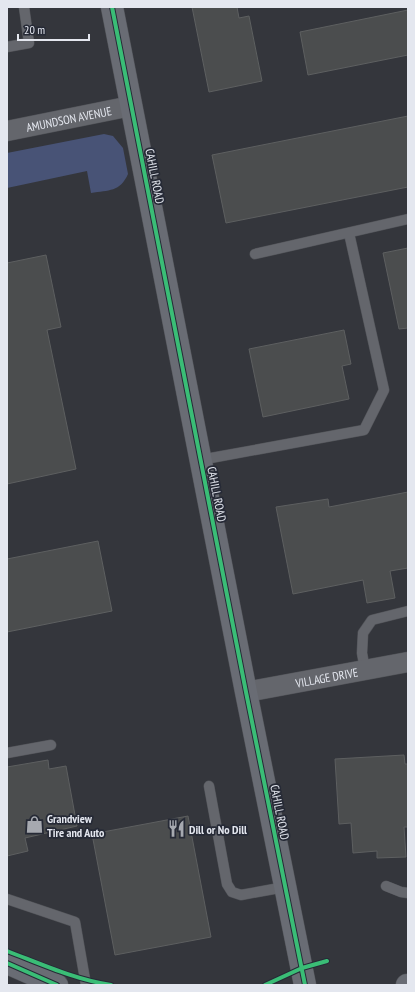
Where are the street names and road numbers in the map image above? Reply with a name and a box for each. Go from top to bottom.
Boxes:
street label: AMUNDSON AVENUE [25,103,113,134]
street label: CAHILL ROAD [142,147,168,205]
street label: CAHILL ROAD [204,465,230,523]
street label: VILLAGE DRIVE [293,664,359,690]
street label: CAHILL ROAD [267,783,293,841]

